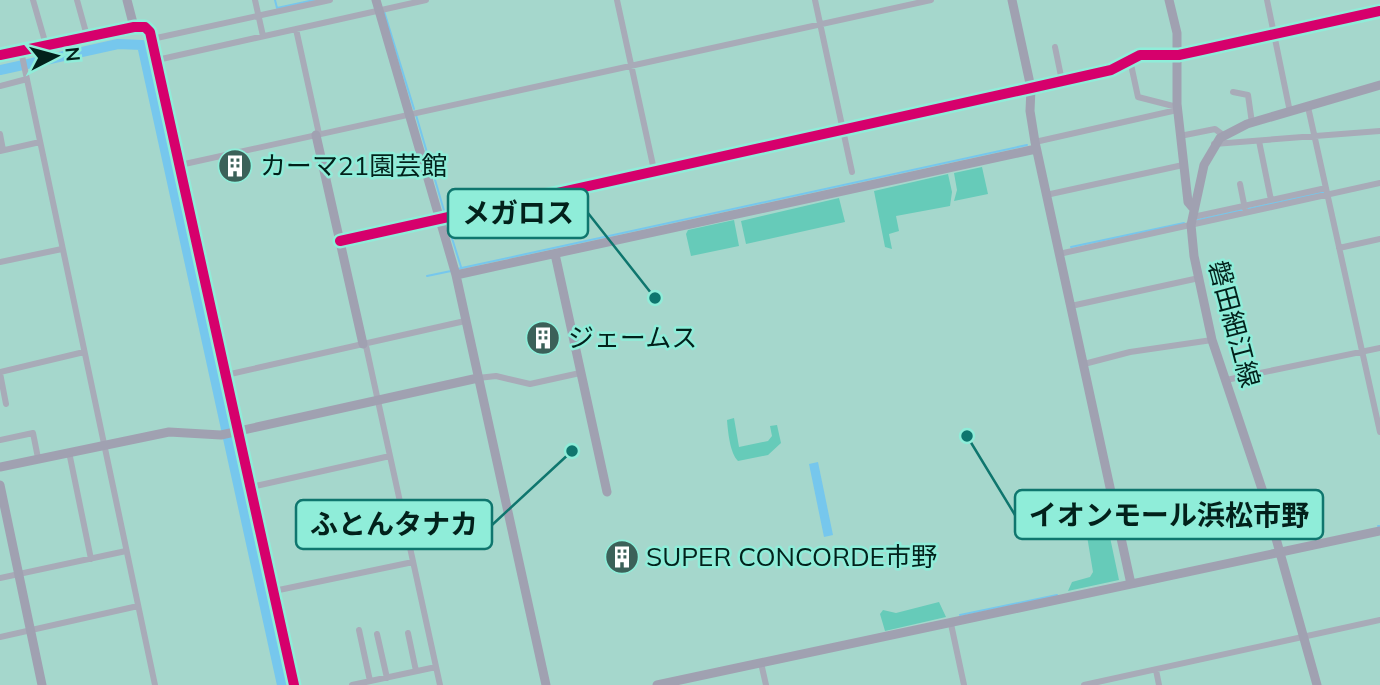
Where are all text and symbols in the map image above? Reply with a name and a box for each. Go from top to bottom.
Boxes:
north arrow [21,21,91,91]
text: N [60,46,86,63]
building icon: カーマ21園芸館 [216,147,254,185]
place label: カーマ21園芸館 [260,149,447,182]
callout: メガロス [448,189,588,238]
text: メガロス [462,195,574,230]
street label: 磐田細江線 [1202,257,1267,391]
building icon: ジェームス [524,319,562,357]
place label: ジェームス [568,321,697,354]
callout: イオンモール浜松市野 [1015,490,1323,539]
text: イオンモール浜松市野 [1029,497,1309,532]
callout: ふとんタナカ [296,500,492,549]
text: ふとんタナカ [310,506,478,541]
building icon: SUPER CONCORDE市野 [603,538,641,576]
place label: SUPER CONCORDE市野 [646,540,937,573]

